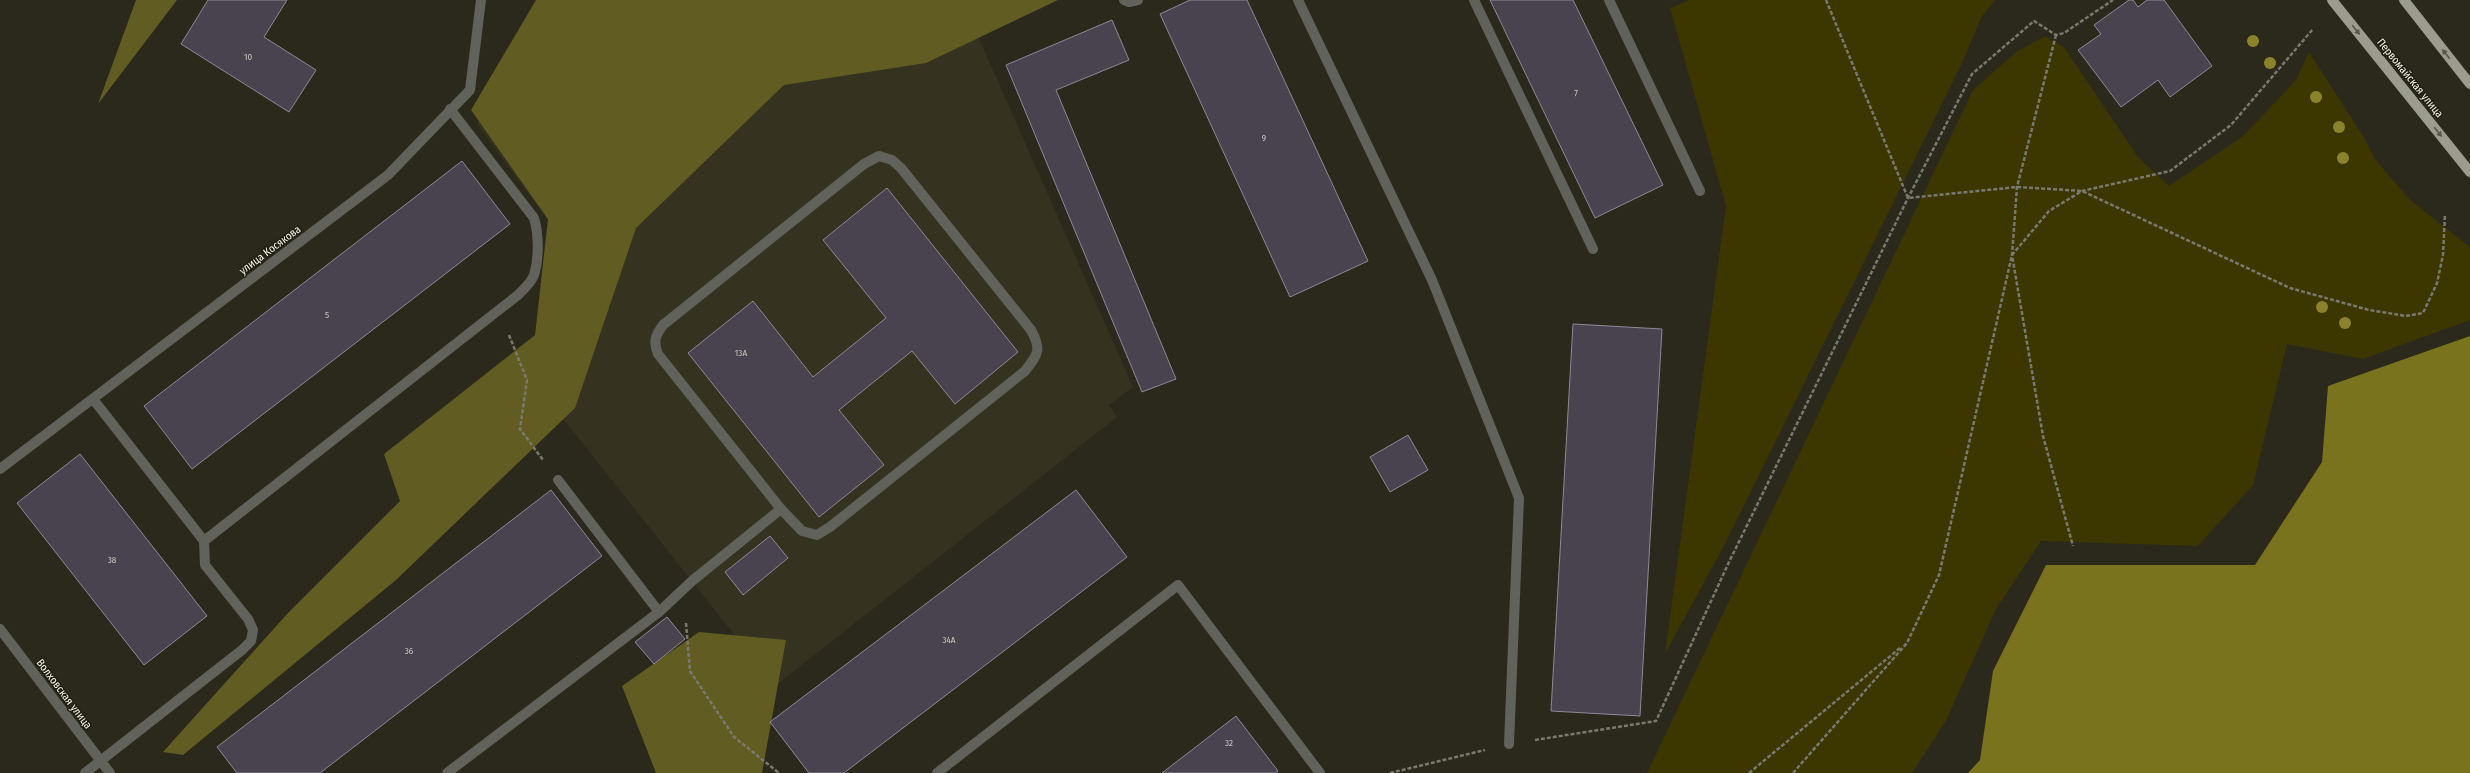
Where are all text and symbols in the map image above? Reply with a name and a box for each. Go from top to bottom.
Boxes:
one-way arrow [2352,25,2361,36]
street label: Первомайская улица [2374,36,2446,120]
one-way arrow [2442,48,2450,59]
house number: 10 [244,52,252,62]
house number: 7 [1574,88,1578,98]
one-way arrow [2433,126,2442,137]
house number: 9 [1262,133,1266,143]
street label: улица Косякова [237,223,303,277]
house number: 5 [325,310,329,320]
house number: 13А [735,348,747,358]
house number: 38 [108,555,117,565]
house number: 34А [942,635,956,645]
house number: 36 [405,646,414,656]
street label: Волховская улица [34,657,94,731]
house number: 32 [1225,738,1233,748]

